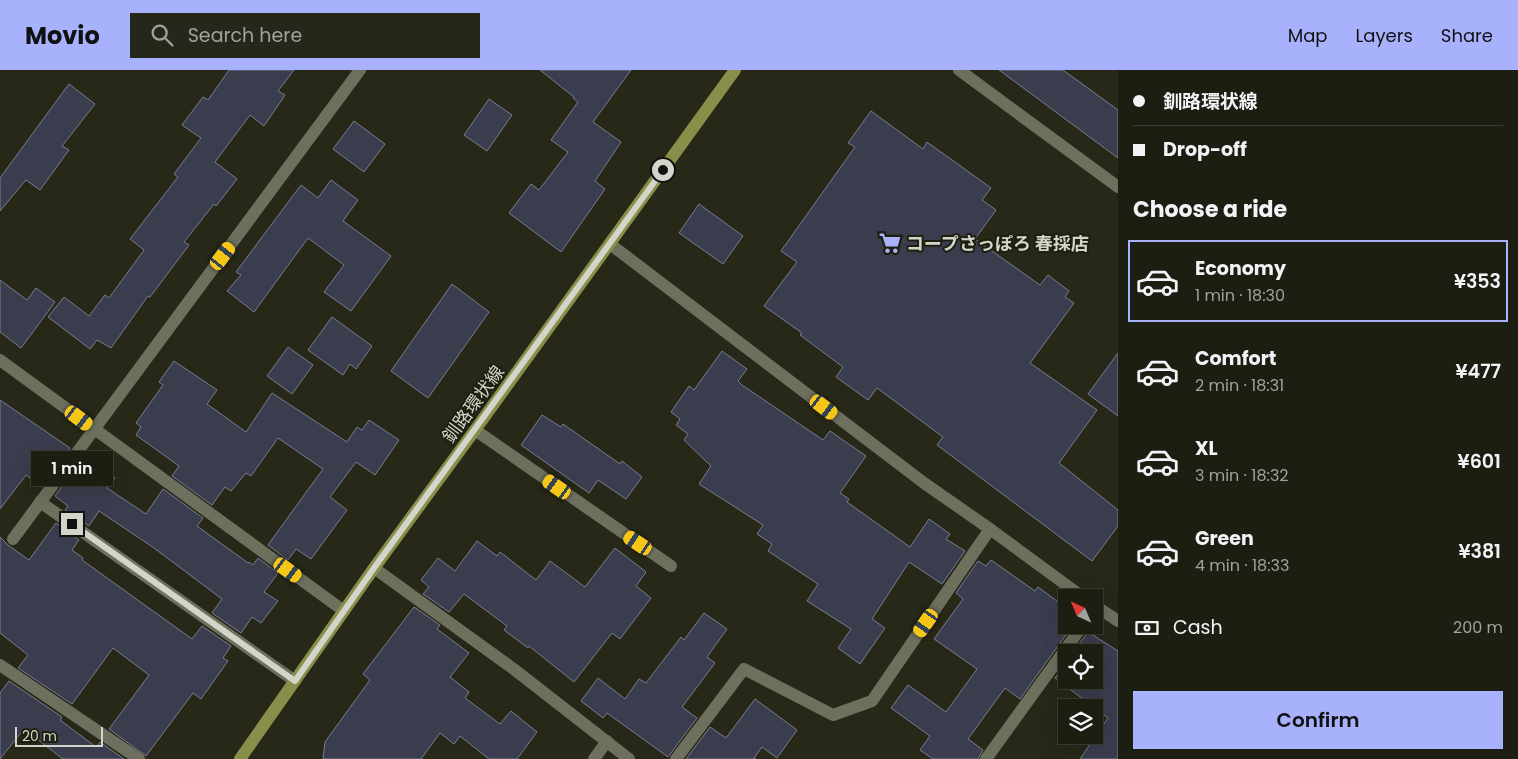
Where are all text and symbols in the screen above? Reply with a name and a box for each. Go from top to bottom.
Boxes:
search box [130,13,480,58]
text: Movio [25,19,100,52]
icon: search [148,21,176,49]
text: Search here [188,22,302,49]
text: Map [1288,23,1328,48]
text: Layers [1356,23,1413,48]
text: Share [1441,23,1493,48]
text: 釧路環状線 [1163,88,1258,115]
text: Drop-off [1163,136,1247,163]
route start [652,159,674,181]
text: Choose a ride [1133,194,1287,225]
supermarket icon: コープさっぽろ 春採店 [877,230,903,256]
place label: コープさっぽろ 春採店 [906,231,1089,256]
car [207,240,238,272]
text: Economy [1195,255,1286,282]
icon: car [1135,259,1180,304]
text: ¥353 [1454,268,1501,295]
text: 1 min · 18:30 [1195,284,1285,307]
text: Comfort [1195,345,1277,372]
icon: car [1135,349,1180,394]
text: ¥477 [1456,358,1501,385]
street label: 釧路環状線 [436,360,510,448]
text: 2 min · 18:31 [1195,374,1284,397]
car [807,392,840,422]
car [62,403,95,433]
text: XL [1195,435,1218,462]
icon: car [1135,439,1180,484]
text: ¥601 [1458,448,1501,475]
callout: 1 min [31,452,113,486]
text: 1 min [51,457,93,480]
text: 3 min · 18:32 [1195,464,1289,487]
car [540,472,573,502]
route end [61,513,83,535]
text: Green [1195,525,1254,552]
car [621,528,654,558]
icon: car [1135,529,1180,574]
text: ¥381 [1458,538,1501,565]
text: 4 min · 18:33 [1195,554,1289,577]
car [271,555,304,585]
north arrow [1058,589,1102,634]
map controls [1058,589,1103,744]
car [911,606,940,640]
icon: cash [1133,614,1161,642]
text: Cash [1173,614,1223,641]
text: 200 m [1453,616,1503,639]
button: locate [1058,644,1103,689]
button: Confirm [1133,691,1503,749]
button: layers [1058,699,1103,744]
scale bar [15,724,102,747]
text: 20 m [22,726,57,746]

